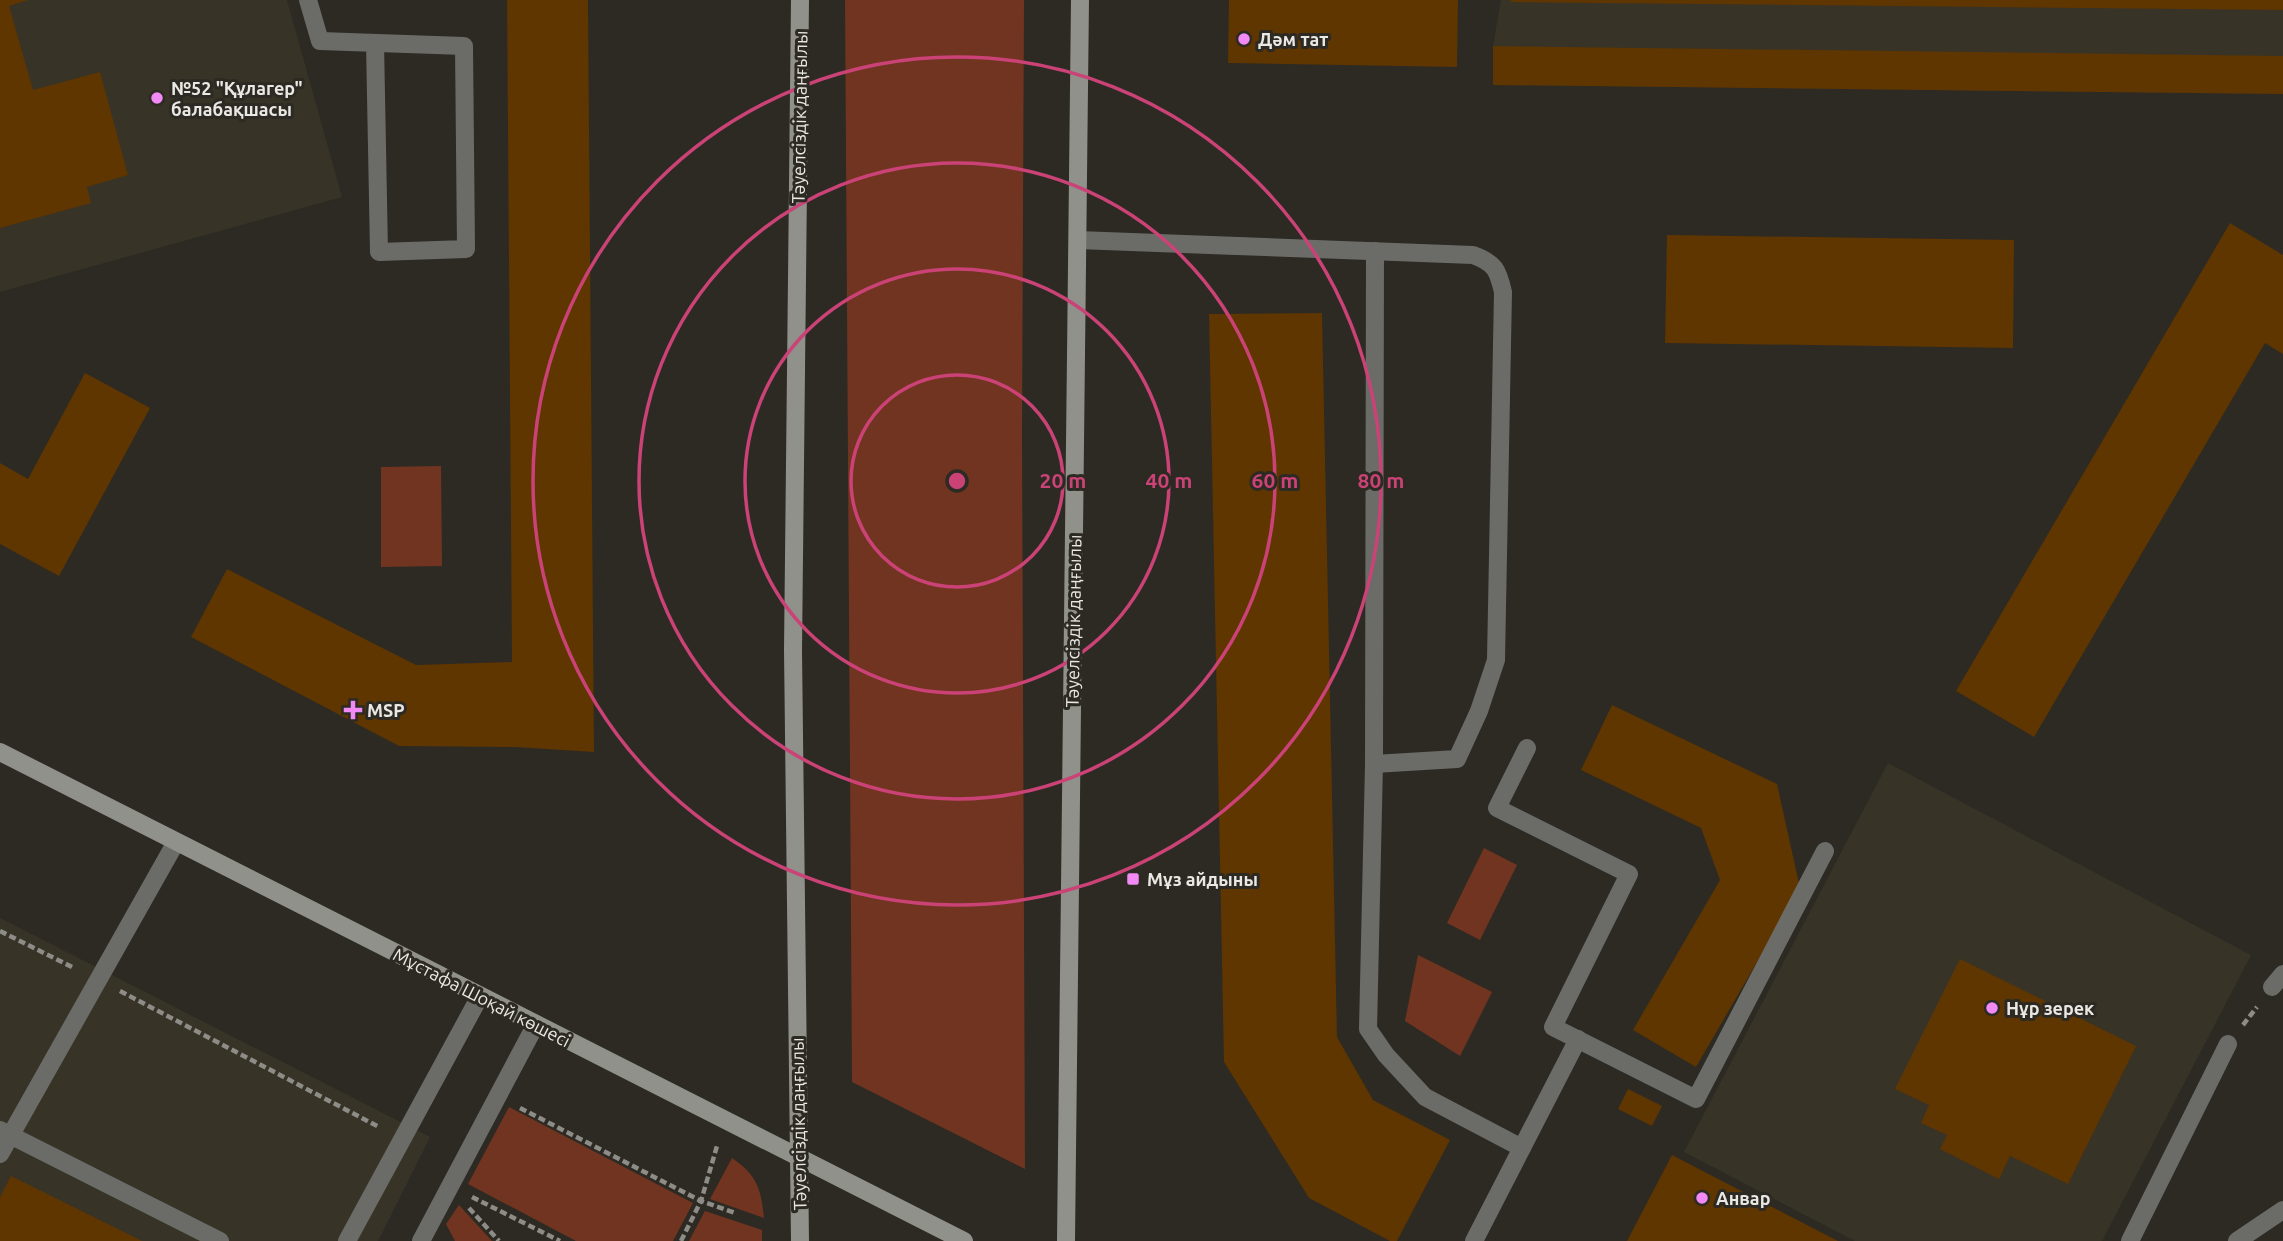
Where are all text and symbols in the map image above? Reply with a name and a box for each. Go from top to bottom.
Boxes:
place label: Дәм тат [1258,29,1328,49]
street label: Тәуелсіздік даңғылы [787,30,811,204]
marker: Дәм тат [1236,31,1252,47]
place label: №52 "Құлагер" балабақшасы [171,78,303,119]
marker: №52 "Құлагер" балабақшасы [149,90,165,106]
text: 20 m [1040,468,1086,492]
text: 40 m [1146,468,1192,492]
text: 60 m [1252,468,1298,492]
text: 80 m [1358,468,1404,492]
centre of rings [945,469,969,493]
street label: Тәуелсіздік даңғылы [1061,534,1085,708]
place label: MSP [367,700,405,720]
marker: MSP [345,702,361,718]
place label: Мұз айдыны [1147,869,1258,889]
marker: Мұз айдыны [1125,871,1141,887]
street label: Мұстафа Шоқай көшесі [390,944,574,1050]
place label: Нұр зерек [2006,998,2095,1018]
marker: Нұр зерек [1984,1000,2000,1016]
street label: Тәуелсіздік даңғылы [786,1037,810,1211]
place label: Анвар [1716,1188,1770,1208]
marker: Анвар [1694,1190,1710,1206]

